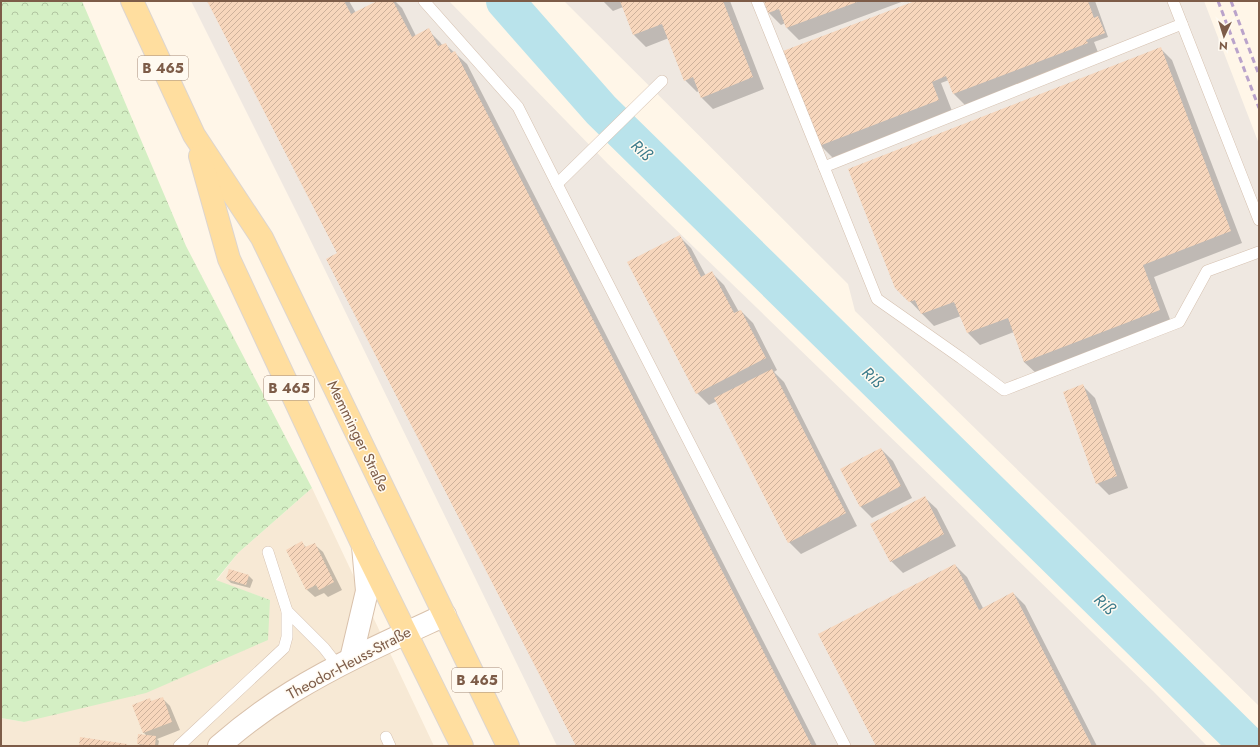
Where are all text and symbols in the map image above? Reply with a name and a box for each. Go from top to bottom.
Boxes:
north arrow [1204,16,1244,56]
text: N [1218,38,1228,54]
road number: B 465 [138,56,188,80]
water label: Riß [626,135,657,166]
water label: Riß [857,362,888,393]
road number: B 465 [264,376,314,400]
street label: Memminger Straße [322,377,395,496]
water label: Riß [1089,589,1120,620]
street label: Theodor-Heuss-Straße [283,621,415,705]
road number: B 465 [452,668,502,692]

